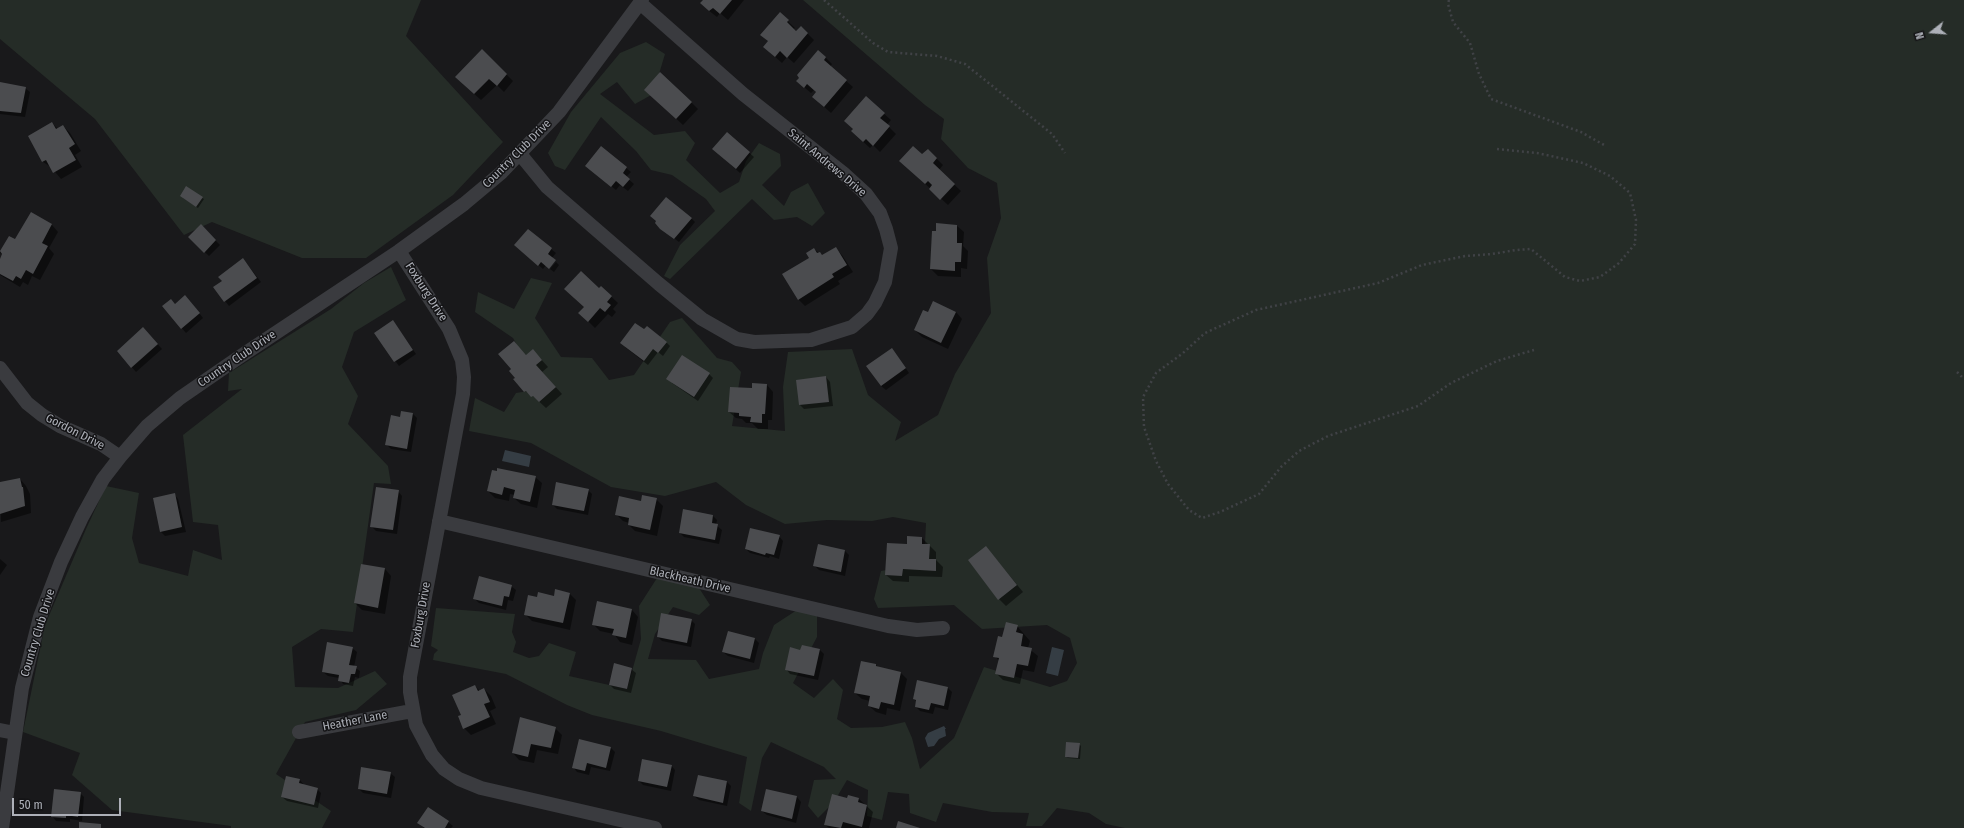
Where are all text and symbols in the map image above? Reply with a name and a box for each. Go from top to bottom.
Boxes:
north arrow [1912,12,1952,52]
text: N [1913,31,1927,41]
street label: Country Club Drive [480,117,554,191]
street label: Saint Andrews Drive [785,126,869,200]
street label: Foxburg Drive [402,260,450,324]
street label: Country Club Drive [195,328,279,390]
street label: Gordon Drive [43,411,107,453]
street label: Blackheath Drive [648,564,732,596]
street label: Foxburg Drive [408,581,434,649]
street label: Country Club Drive [18,587,58,679]
street label: Heather Lane [321,708,389,734]
scale bar [14,790,123,816]
text: 50 m [19,798,43,812]

